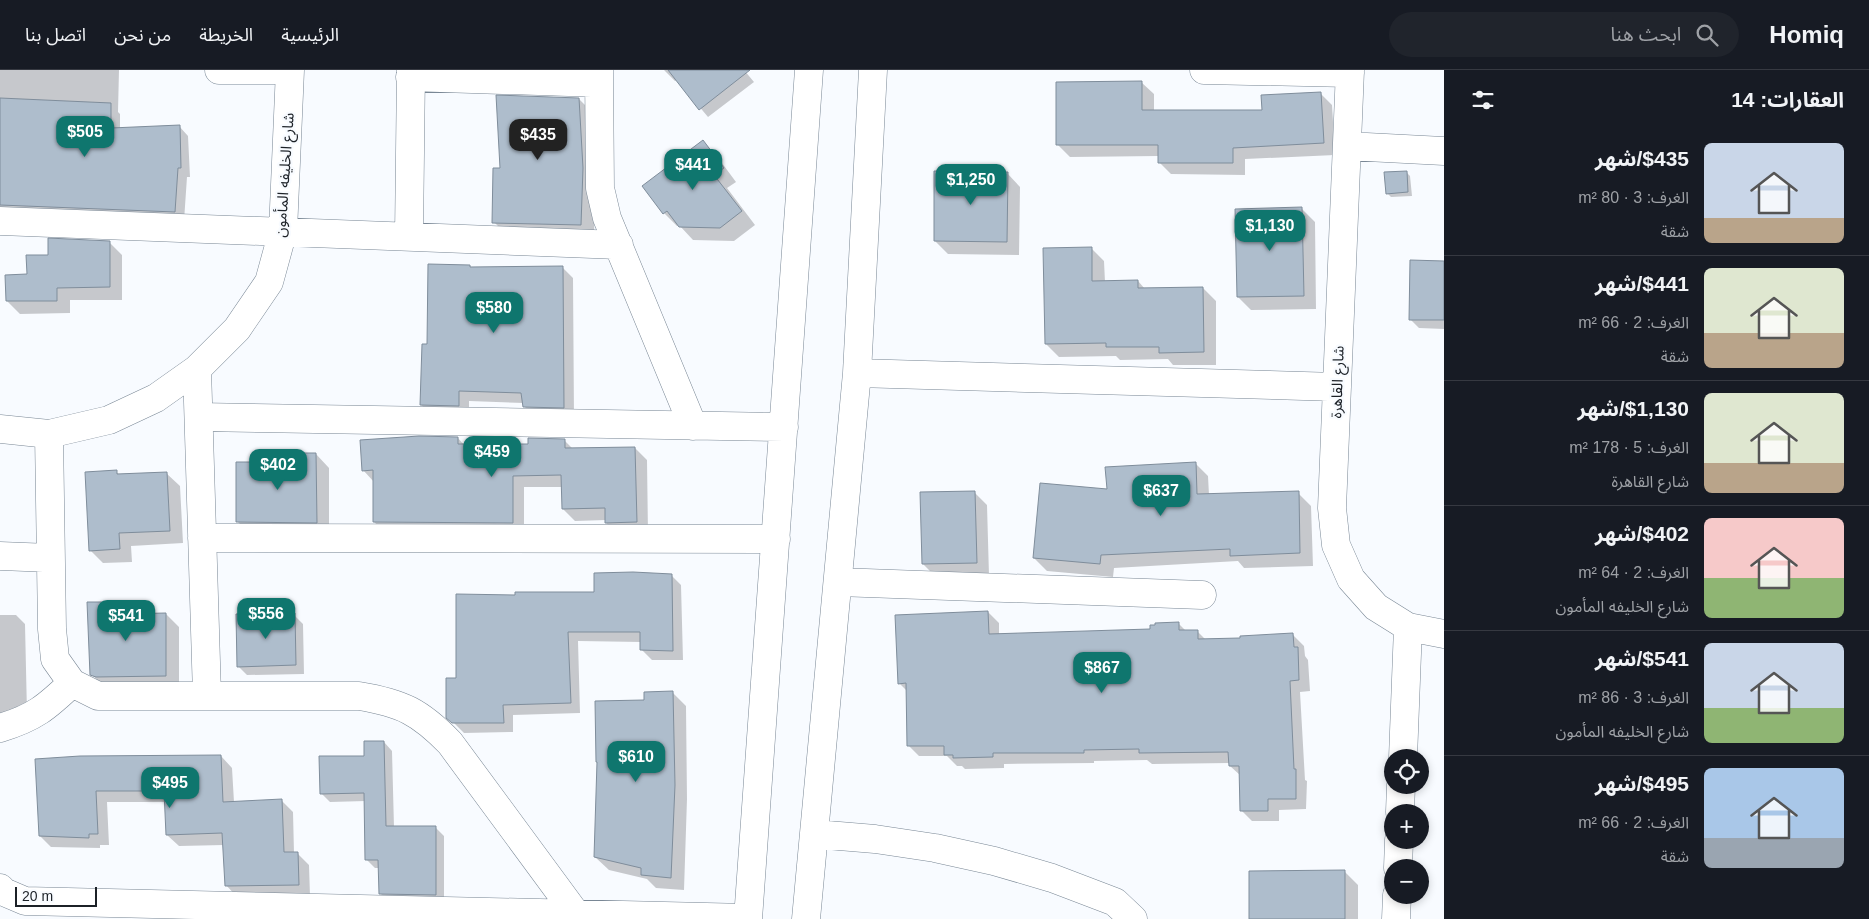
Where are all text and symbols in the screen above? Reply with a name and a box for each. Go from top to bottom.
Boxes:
search box [1389,12,1739,57]
icon: search [1693,21,1721,49]
text: Homiq [1769,21,1844,48]
text: ابحث هنا [1611,24,1681,45]
text: اتصل بنا [25,25,86,45]
text: من نحن [114,25,171,45]
text: الخريطة [199,25,253,45]
text: الرئيسية [281,25,339,45]
icon: filters [1469,86,1497,114]
text: العقارات: 14 [1731,88,1844,111]
street label: شارع الخليفه المأمون [271,112,301,238]
pin: $505 [55,116,115,158]
pin: $435 [508,118,568,161]
text: $505 [67,123,103,140]
text: $435 [520,126,556,143]
text: $435/شهر [1595,147,1689,170]
pin: $441 [663,148,723,191]
text: $441 [675,156,711,173]
icon: home [1744,163,1804,223]
pin: $1,250 [930,164,1012,206]
text: $1,250 [947,171,995,188]
text: الغرف: 3 · 80 m² [1578,189,1689,206]
pin: $1,130 [1229,210,1311,252]
text: $1,130 [1246,217,1294,234]
text: شقة [1661,223,1689,240]
text: $441/شهر [1595,272,1689,295]
icon: home [1744,288,1804,348]
pin: $580 [464,292,524,334]
text: $580 [476,299,512,316]
text: الغرف: 2 · 66 m² [1578,314,1689,331]
street label: شارع القاهرة [1327,345,1351,419]
text: شقة [1661,348,1689,365]
text: $1,130/شهر [1578,397,1689,420]
icon: home [1744,413,1804,473]
pin: $459 [462,436,522,478]
text: الغرف: 5 · 178 m² [1569,439,1689,456]
text: $459 [474,443,510,460]
pin: $402 [248,448,308,491]
text: $402 [260,456,296,473]
text: شارع القاهرة [1611,473,1689,490]
pin: $637 [1131,474,1191,517]
text: $637 [1143,482,1179,499]
text: $402/شهر [1595,522,1689,545]
icon: home [1744,538,1804,598]
text: الغرف: 2 · 64 m² [1578,564,1689,581]
pin: $556 [236,598,296,640]
text: شارع الخليفه المأمون [1556,598,1689,615]
pin: $541 [96,600,156,642]
text: $556 [248,605,284,622]
text: $541 [108,607,144,624]
text: $541/شهر [1595,647,1689,670]
pin: $867 [1072,652,1132,694]
text: $867 [1084,659,1120,676]
icon: home [1744,663,1804,723]
text: الغرف: 3 · 86 m² [1578,689,1689,706]
text: شارع الخليفه المأمون [1556,723,1689,740]
pin: $610 [606,740,666,783]
text: $610 [618,748,654,765]
map controls [1384,749,1429,904]
button: locate [1384,749,1429,794]
pin: $495 [140,766,200,809]
text: $495/شهر [1595,772,1689,795]
text: $495 [152,774,188,791]
icon: home [1744,788,1804,848]
button: + [1384,804,1429,849]
text: الغرف: 2 · 66 m² [1578,814,1689,831]
text: شقة [1661,848,1689,865]
button: − [1384,859,1429,904]
scale bar [15,884,98,907]
text: 20 m [22,888,53,904]

